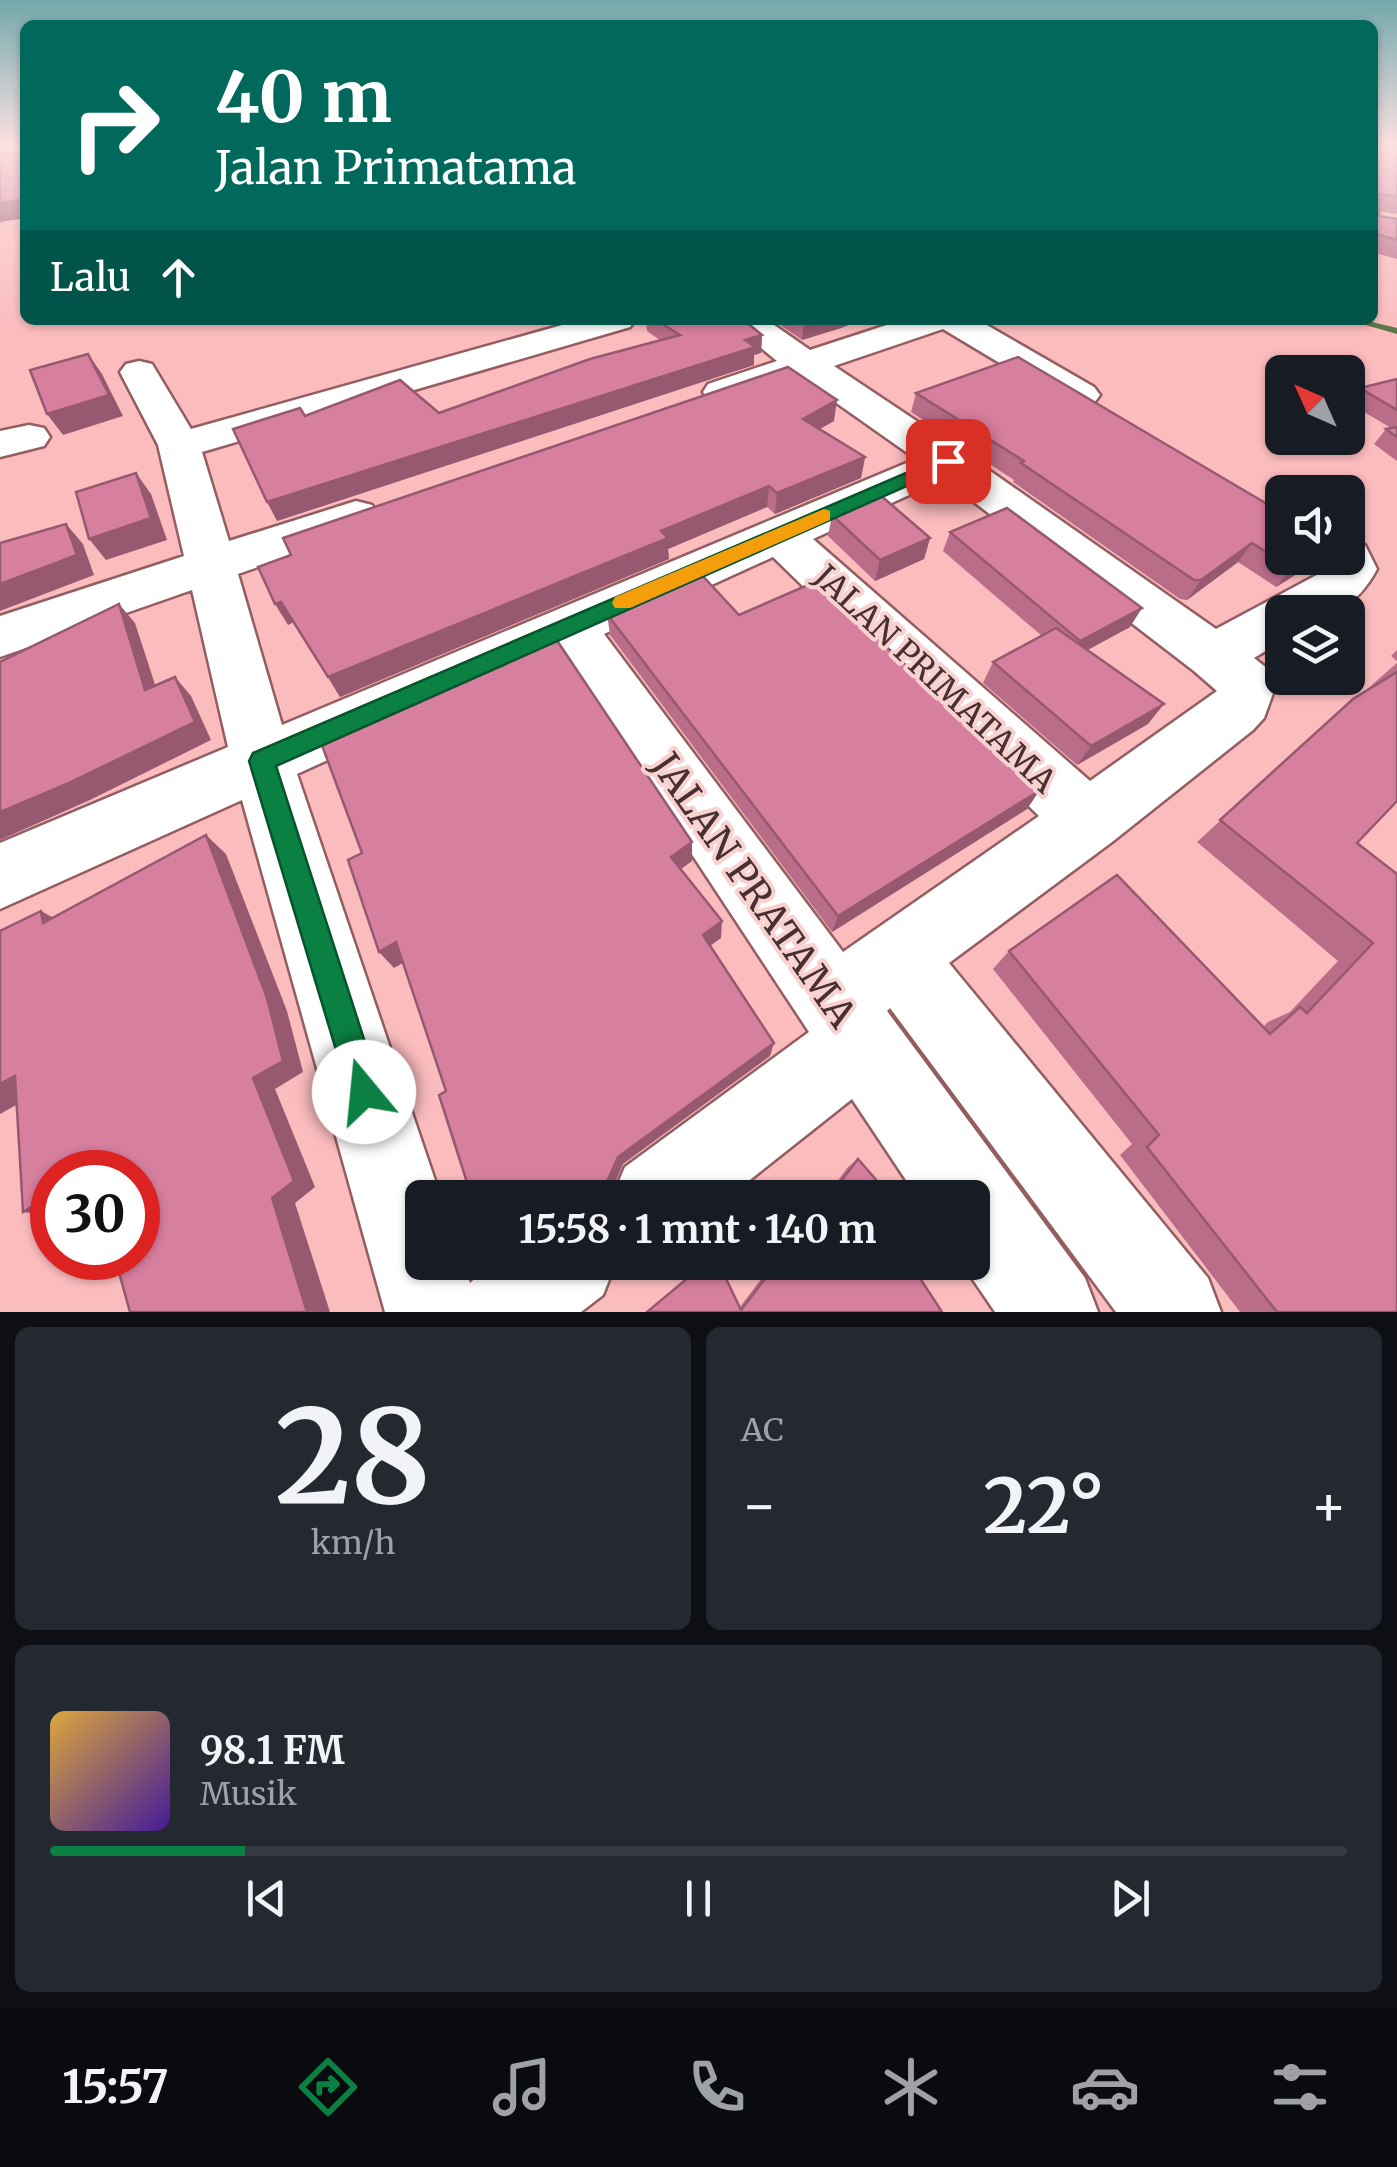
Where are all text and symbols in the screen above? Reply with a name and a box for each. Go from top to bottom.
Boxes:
text: 40 m [215,53,392,141]
icon: right [50,60,180,190]
text: Jalan Primatama [215,140,576,196]
icon: ahead [151,250,206,305]
text: Lalu [50,254,131,301]
north arrow [1265,355,1365,455]
map controls [1265,355,1365,695]
pin [906,419,991,504]
icon: arrive [921,434,976,489]
button: sound [1265,475,1365,575]
street label: JALAN PRIMATAMA [805,556,1065,802]
button: layers [1265,595,1365,695]
street label: JALAN PRATAMA [641,743,867,1037]
position arrow [312,1040,416,1144]
speed limit sign: 30 [30,1150,160,1280]
text: 15:58 · 1 mnt · 140 m [519,1206,876,1253]
text: 28 [275,1376,431,1539]
text: AC [741,1410,784,1450]
text: 22° [983,1459,1105,1553]
text: − [741,1471,778,1540]
text: + [1310,1471,1347,1540]
text: km/h [311,1523,395,1563]
text: 98.1 FM [200,1727,345,1774]
text: Musik [200,1774,297,1814]
icon: previous [239,1871,294,1926]
icon: pause [671,1871,726,1926]
icon: next [1103,1871,1158,1926]
icon: directions [293,2052,363,2122]
icon: music [487,2052,557,2122]
icon: phone [682,2052,752,2122]
icon: climate [876,2052,946,2122]
icon: car [1070,2052,1140,2122]
icon: filters [1265,2052,1335,2122]
text: 15:57 [62,2059,169,2115]

